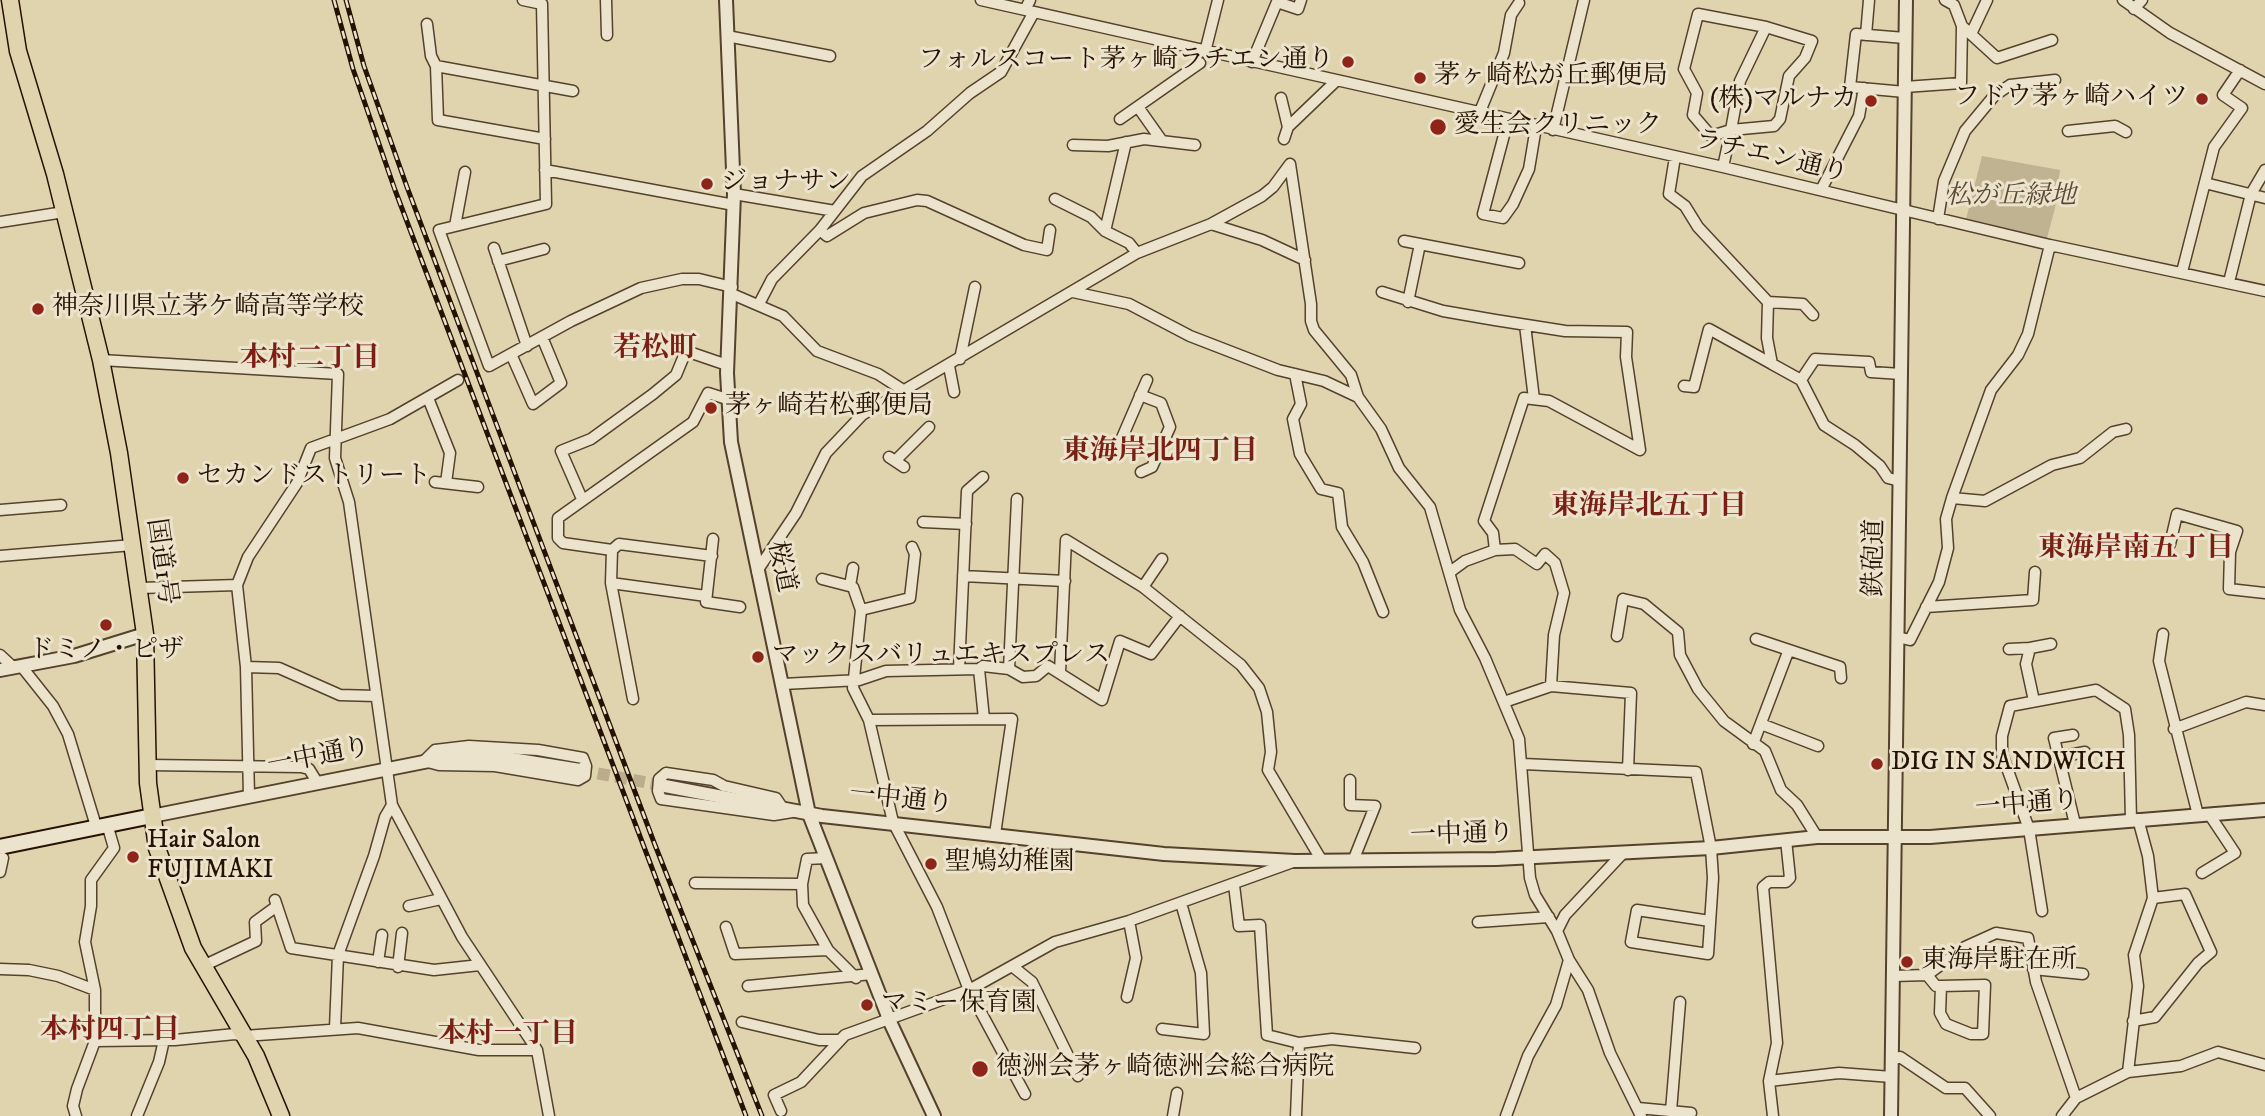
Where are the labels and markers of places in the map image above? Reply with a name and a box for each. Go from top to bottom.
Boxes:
place label: フォルスコート茅ヶ崎ラチエン通り [918,46,1334,78]
marker: フォルスコート茅ヶ崎ラチエン通り [1340,54,1356,70]
place label: 茅ヶ崎松が丘郵便局 [1434,62,1668,94]
marker: 茅ヶ崎松が丘郵便局 [1412,70,1428,86]
place label: フドウ茅ヶ崎ハイツ [1954,83,2188,115]
place label: (株)マルナカ [1710,85,1857,117]
marker: フドウ茅ヶ崎ハイツ [2194,91,2210,107]
marker: (株)マルナカ [1863,93,1879,109]
place label: 愛生会クリニック [1454,111,1662,143]
marker: 愛生会クリニック [1428,117,1448,137]
place label: ジョナサン [721,168,851,200]
marker: ジョナサン [699,176,715,192]
place label: 神奈川県立茅ケ崎高等学校 [52,293,364,325]
marker: 神奈川県立茅ケ崎高等学校 [30,301,46,317]
place label: 茅ヶ崎若松郵便局 [725,392,933,424]
marker: 茅ヶ崎若松郵便局 [703,400,719,416]
place label: セカンドストリート [197,462,431,494]
marker: セカンドストリート [175,470,191,486]
marker: ドミノ・ピザ [98,617,114,633]
place label: ドミノ・ピザ [28,636,184,668]
place label: マックスバリュエキスプレス [772,641,1110,673]
marker: マックスバリュエキスプレス [750,649,766,665]
place label: DIG IN SANDWICH [1891,748,2126,780]
marker: DIG IN SANDWICH [1869,756,1885,772]
place label: Hair Salon FUJIMAKI [147,826,274,888]
place label: 聖鳩幼稚園 [945,848,1075,880]
marker: Hair Salon FUJIMAKI [125,849,141,865]
marker: 聖鳩幼稚園 [923,856,939,872]
place label: 東海岸駐在所 [1921,946,2077,978]
marker: 東海岸駐在所 [1899,954,1915,970]
place label: マミー保育園 [881,989,1037,1021]
marker: マミー保育園 [859,997,875,1013]
place label: 徳洲会茅ヶ崎徳洲会総合病院 [996,1053,1334,1085]
marker: 徳洲会茅ヶ崎徳洲会総合病院 [970,1059,990,1079]

